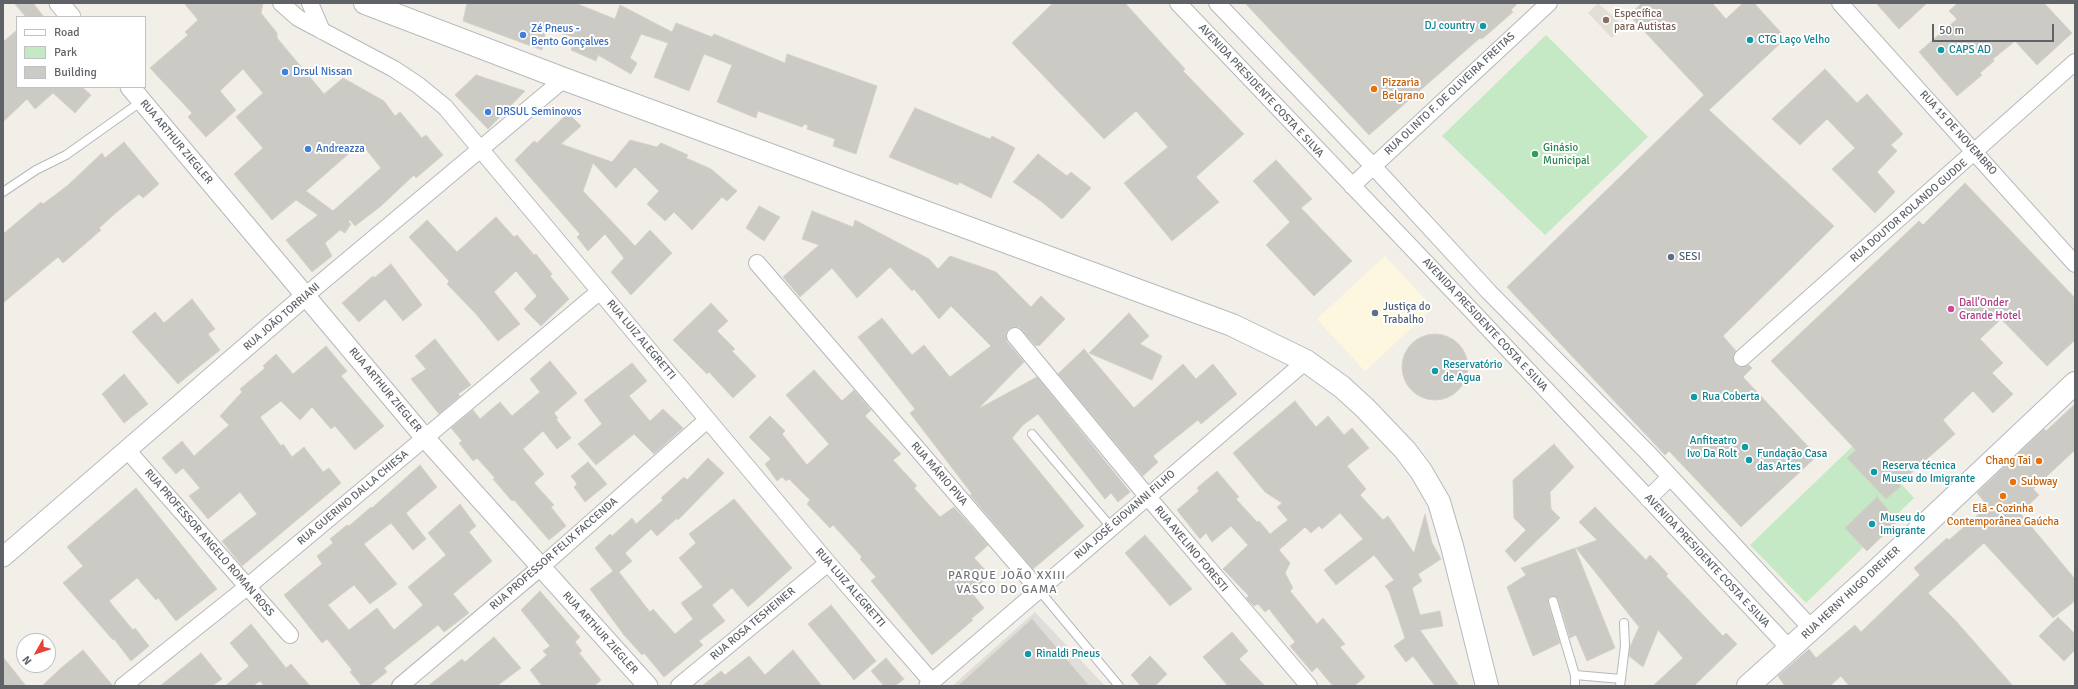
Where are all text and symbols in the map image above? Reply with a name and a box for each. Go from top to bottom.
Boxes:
place label: Específica para Autistas [1614,7,1676,33]
marker: Específica para Autistas [1601,15,1611,25]
legend [16,16,146,88]
scale bar [1934,16,2056,42]
place label: DJ country [1425,19,1475,33]
marker: DJ country [1478,21,1488,31]
place label: Zé Pneus - Bento Gonçalves [531,22,609,48]
street label: AVENIDA PRESIDENTE COSTA E SILVA [1196,22,1326,160]
text: 50 m [1939,23,1964,38]
text: Road [54,25,80,40]
marker: Zé Pneus - Bento Gonçalves [518,30,528,40]
street label: RUA OLINTO F. DE OLIVEIRA FREITAS [1382,30,1518,158]
place label: CTG Laço Velho [1758,33,1830,47]
marker: CTG Laço Velho [1745,35,1755,45]
place label: CAPS AD [1949,43,1991,57]
text: Park [54,45,77,60]
marker: CAPS AD [1936,45,1946,55]
text: Building [54,65,97,80]
place label: Drsul Nissan [293,65,352,79]
marker: Drsul Nissan [280,67,290,77]
place label: Pizzaria Belgrano [1382,76,1424,102]
marker: Pizzaria Belgrano [1369,84,1379,94]
street label: RUA 15 DE NOVEMBRO [1917,88,1999,178]
street label: RUA ARTHUR ZIEGLER [137,97,215,187]
place label: DRSUL Seminovos [496,105,582,119]
marker: DRSUL Seminovos [483,107,493,117]
place label: Ginásio Municipal [1543,141,1590,167]
place label: Andreazza [316,142,365,156]
marker: Andreazza [303,144,313,154]
marker: Ginásio Municipal [1530,149,1540,159]
street label: RUA DOUTOR ROLANDO GUDDE [1848,156,1970,266]
place label: SESI [1679,250,1701,264]
marker: SESI [1666,252,1676,262]
street label: AVENIDA PRESIDENTE COSTA E SILVA [1420,256,1550,394]
street label: RUA JOÃO TORRIANI [241,280,323,354]
place label: Dall'Onder Grande Hotel [1959,296,2021,322]
street label: RUA LUIZ ALEGRETTI [604,297,678,383]
place label: Justiça do Trabalho [1383,300,1430,326]
marker: Dall'Onder Grande Hotel [1946,304,1956,314]
marker: Justiça do Trabalho [1370,308,1380,318]
street label: RUA ARTHUR ZIEGLER [346,345,424,435]
place label: Reservatório de Agua [1443,358,1503,384]
marker: Reservatório de Agua [1430,366,1440,376]
place label: Rua Coberta [1702,390,1760,404]
marker: Rua Coberta [1689,392,1699,402]
place label: Anfiteatro Ivo Da Rolt [1687,434,1737,460]
street label: RUA MÁRIO PIVA [908,440,970,508]
marker: Anfiteatro Ivo Da Rolt [1740,442,1750,452]
place label: Fundação Casa das Artes [1757,447,1827,473]
street label: RUA GUERINO DALLA CHIESA [295,448,411,548]
place label: Chang Tai [1985,454,2031,468]
marker: Fundação Casa das Artes [1744,455,1754,465]
marker: Chang Tai [2034,456,2044,466]
place label: Reserva técnica Museu do Imigrante [1882,459,1975,485]
street label: RUA PROFESSOR ANGELO ROMAN ROSS [141,467,277,619]
marker: Reserva técnica Museu do Imigrante [1869,467,1879,477]
street label: RUA JOSÉ GIOVANNI FILHO [1072,468,1178,562]
place label: Subway [2021,475,2057,489]
marker: Subway [2008,477,2018,487]
marker: Elã - Cozinha Contemporânea Gaúcha [1998,491,2008,501]
street label: AVENIDA PRESIDENTE COSTA E SILVA [1642,492,1772,630]
street label: RUA PROFESSOR FELIX FACCENDA [487,495,621,613]
place label: Elã - Cozinha Contemporânea Gaúcha [1947,502,2059,528]
street label: RUA AVELINO FORESTI [1151,504,1231,594]
place label: Museu do Imigrante [1880,511,1926,537]
marker: Museu do Imigrante [1867,519,1877,529]
street label: RUA HERNY HUGO DREHER [1799,544,1903,642]
street label: RUA LUIZ ALEGRETTI [812,546,888,630]
district label: PARQUE JOÃO XXIII VASCO DO GAMA [948,569,1066,597]
street label: RUA ROSA TESHEINER [708,585,798,663]
street label: RUA ARTHUR ZIEGLER [560,589,640,677]
north arrow [16,633,56,673]
place label: Rinaldi Pneus [1036,647,1100,661]
marker: Rinaldi Pneus [1023,649,1033,659]
text: N [20,653,35,667]

